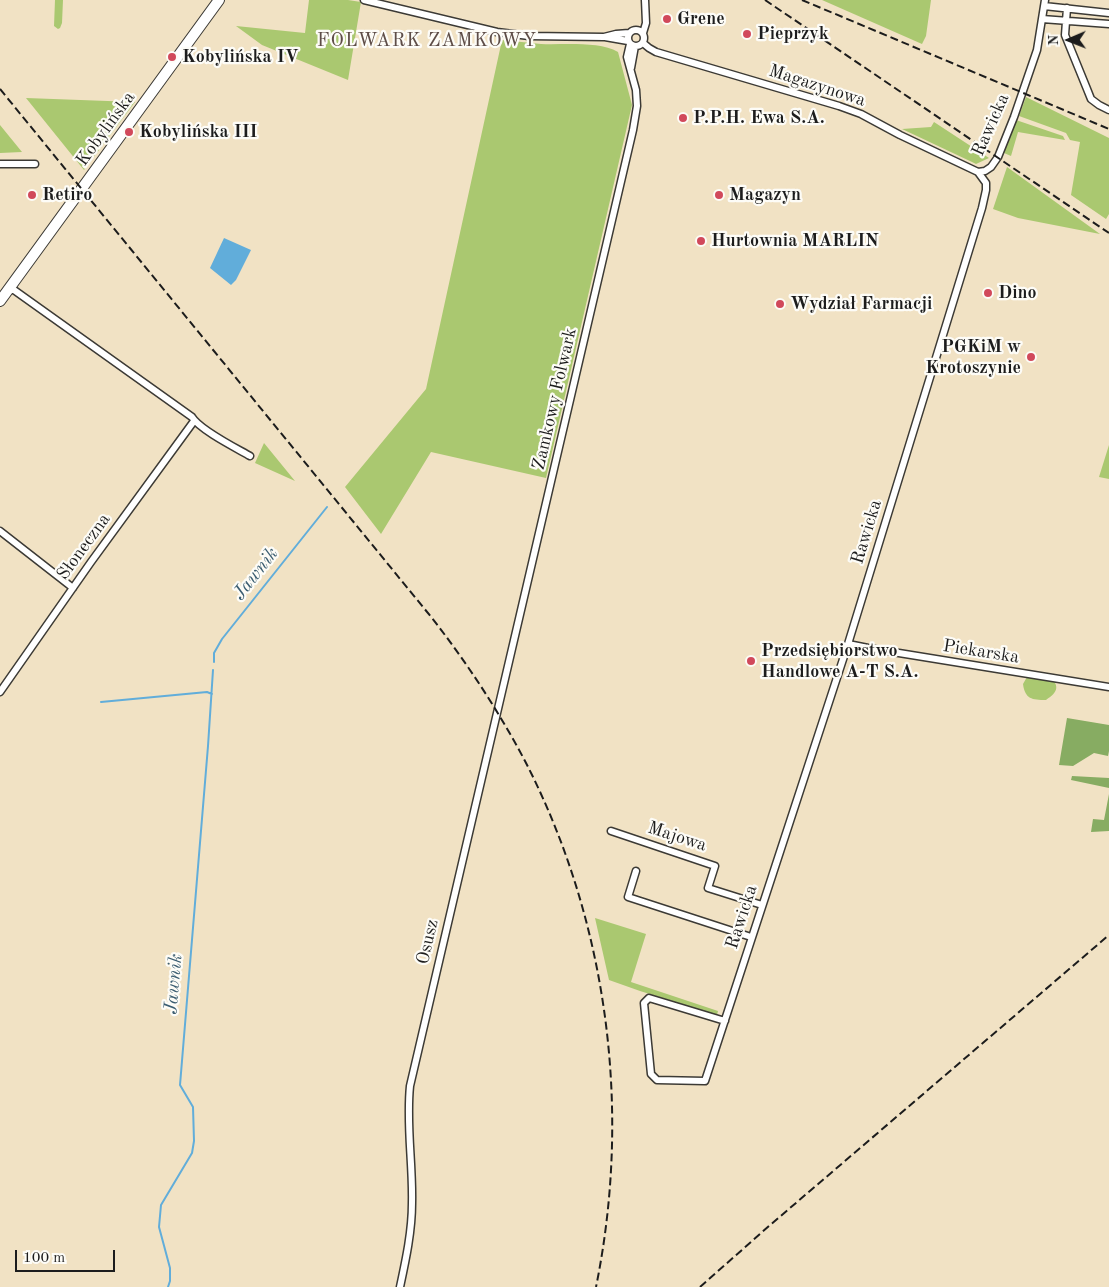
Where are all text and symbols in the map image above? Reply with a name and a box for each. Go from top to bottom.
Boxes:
place label: Grene [677,8,725,30]
marker: Grene [661,13,673,25]
north arrow [1044,15,1094,65]
place label: Pieprzyk [757,23,829,45]
marker: Pieprzyk [741,28,753,40]
district label: FOLWARK ZAMKOWY [315,30,539,52]
text: N [1047,35,1061,46]
place label: Kobylińska IV [182,46,299,68]
marker: Kobylińska IV [166,51,178,63]
street label: Magazynowa [766,60,868,112]
street label: Kobylińska [72,88,140,170]
street label: Rawicka [968,90,1014,160]
place label: P.P.H. Ewa S.A. [693,107,825,129]
marker: P.P.H. Ewa S.A. [677,112,689,124]
place label: Kobylińska III [139,121,258,143]
marker: Kobylińska III [123,126,135,138]
place label: Retiro [42,184,92,206]
place label: Magazyn [729,184,801,206]
marker: Retiro [26,189,38,201]
marker: Magazyn [713,189,725,201]
place label: Hurtownia MARLIN [711,230,879,252]
marker: Hurtownia MARLIN [695,235,707,247]
place label: Dino [998,282,1037,304]
marker: Dino [982,287,994,299]
place label: Wydział Farmacji [790,293,932,315]
marker: Wydział Farmacji [774,298,786,310]
street label: Zamkowy Folwark [528,326,582,472]
place label: PGKiM w Krotoszynie [925,336,1021,378]
marker: PGKiM w Krotoszynie [1025,351,1037,363]
street label: Rawicka [847,497,887,567]
street label: Słoneczna [53,509,115,585]
water label: Jawnik [228,543,284,605]
street label: Piekarska [941,635,1021,669]
place label: Przedsiębiorstwo Handlowe A-T S.A. [761,640,918,682]
marker: Przedsiębiorstwo Handlowe A-T S.A. [745,655,757,667]
street label: Majowa [645,817,709,857]
street label: Rawicka [721,882,763,952]
street label: Osusz [412,917,444,967]
water label: Jawnik [160,953,188,1015]
scale bar [18,1240,118,1272]
text: 100 m [23,1251,65,1266]

